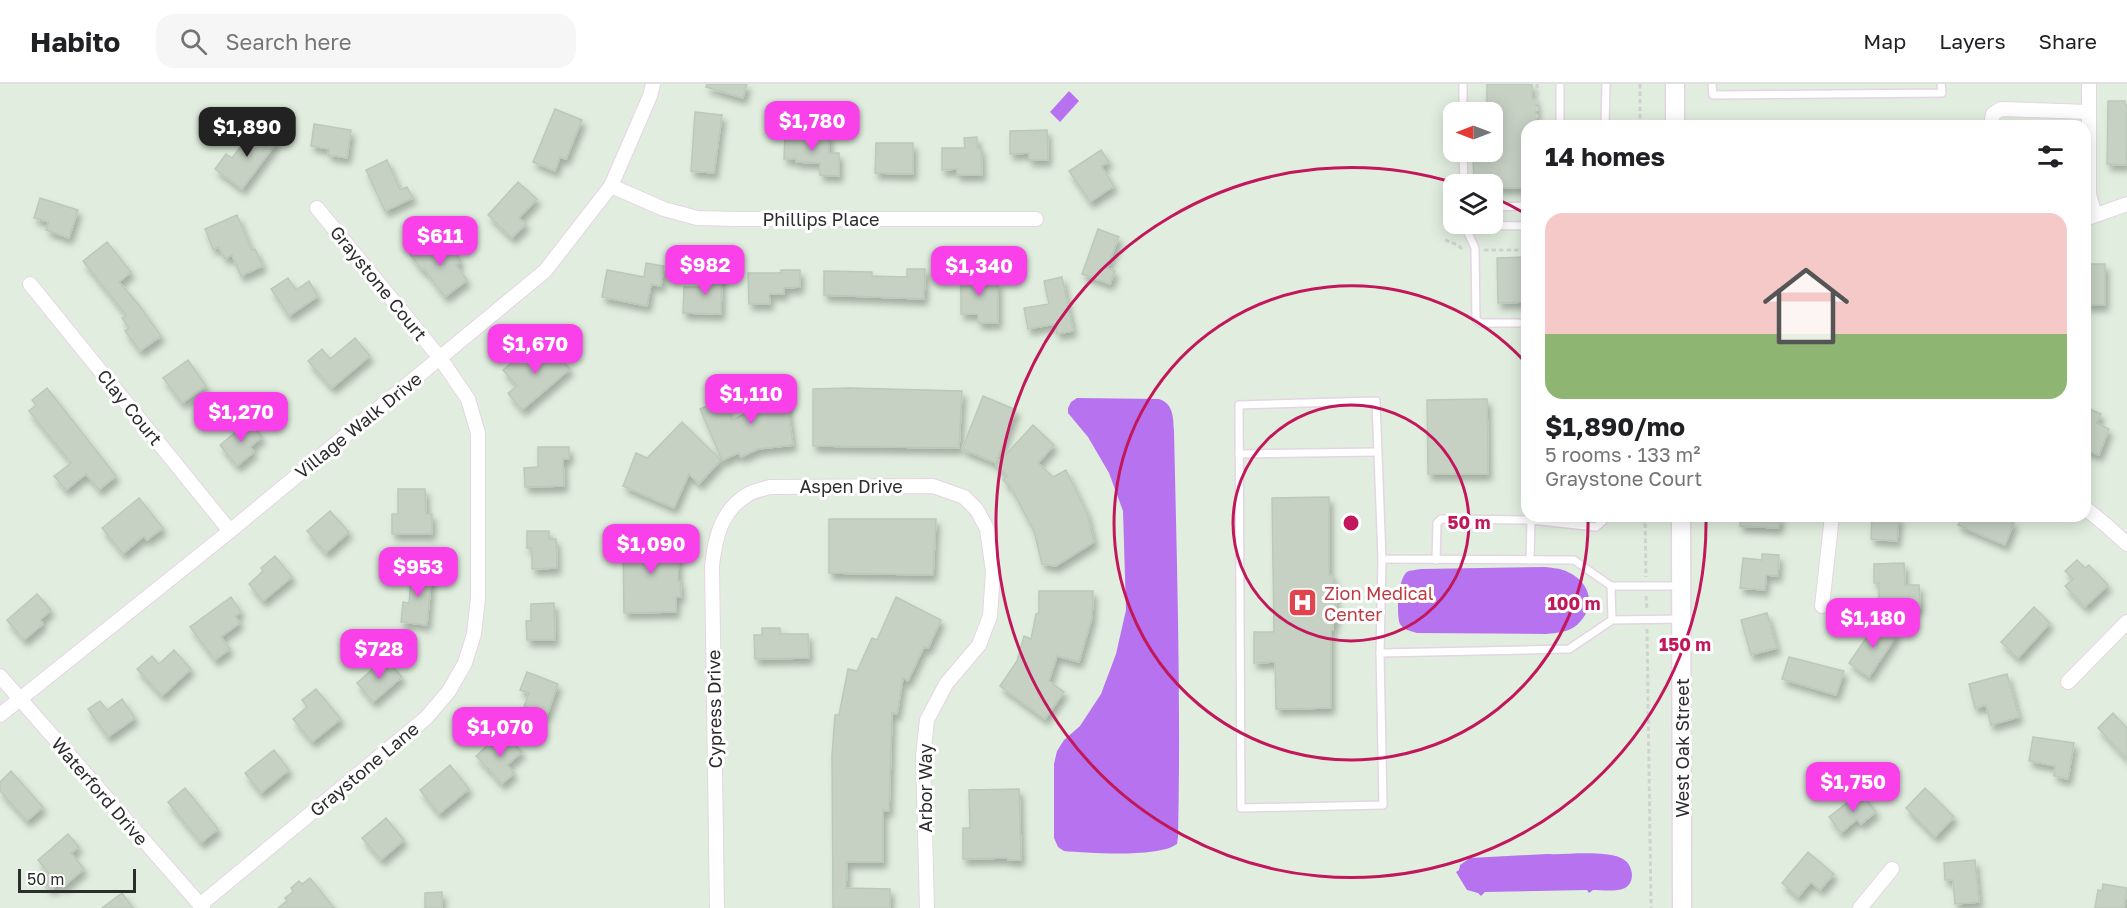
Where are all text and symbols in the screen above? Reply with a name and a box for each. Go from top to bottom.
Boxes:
search box [156,14,576,68]
text: Habito [30,25,120,58]
icon: search [177,25,210,58]
text: Search here [225,28,351,55]
text: Map [1863,28,1906,54]
text: Layers [1939,28,2006,54]
text: Share [2039,28,2097,54]
pin: $1,780 [763,101,861,152]
north arrow [1443,102,1503,162]
map controls [1443,102,1503,234]
pin: $1,890 [198,107,296,158]
text: $1,780 [779,108,845,132]
text: $1,890 [213,114,281,138]
icon: filters [2034,140,2067,173]
text: 14 homes [1545,141,1665,172]
button: layers [1443,174,1503,234]
street label: Phillips Place [762,208,880,230]
pin: $611 [404,216,476,267]
street label: Graystone Court [326,221,432,345]
text: $611 [417,223,463,247]
pin: $982 [669,245,741,296]
pin: $1,340 [930,246,1028,297]
text: $982 [679,252,731,276]
icon: home [1752,252,1860,360]
text: $1,340 [945,253,1013,277]
pin: $1,670 [486,324,584,375]
text: $1,670 [502,331,568,355]
street label: Clay Court [93,365,167,449]
street label: Village Walk Drive [290,367,426,483]
pin: $1,110 [702,374,800,425]
text: $1,110 [719,381,783,405]
pin: $1,270 [192,392,290,443]
text: $1,270 [208,399,274,423]
text: $1,890/mo [1545,411,1685,442]
text: 5 rooms · 133 m² [1545,442,1701,466]
text: Graystone Court [1545,466,1702,490]
street label: Aspen Drive [799,475,903,497]
text: 50 m [1448,511,1490,533]
centre of rings [1341,513,1361,533]
pin: $1,090 [602,524,700,575]
text: $1,090 [617,531,685,555]
pin: $953 [382,547,454,598]
text: $953 [393,554,443,578]
place label: Zion Medical Center [1324,582,1434,625]
hospital icon: Zion Medical Center [1287,587,1319,619]
text: 100 m [1548,592,1600,614]
pin: $1,180 [1824,598,1922,649]
text: $1,180 [1840,605,1906,629]
pin: $728 [343,629,415,680]
text: 150 m [1659,633,1711,655]
text: $728 [354,636,404,660]
street label: Cypress Drive [702,649,726,769]
street label: West Oak Street [1671,678,1693,818]
pin: $1,070 [451,707,549,758]
text: $1,070 [467,714,534,738]
street label: Graystone Lane [305,717,423,821]
street label: Waterford Drive [47,733,153,849]
street label: Arbor Way [914,744,936,832]
pin: $1,750 [1804,762,1902,813]
text: $1,750 [1820,769,1886,793]
scale bar [18,866,136,894]
text: 50 m [27,869,64,889]

